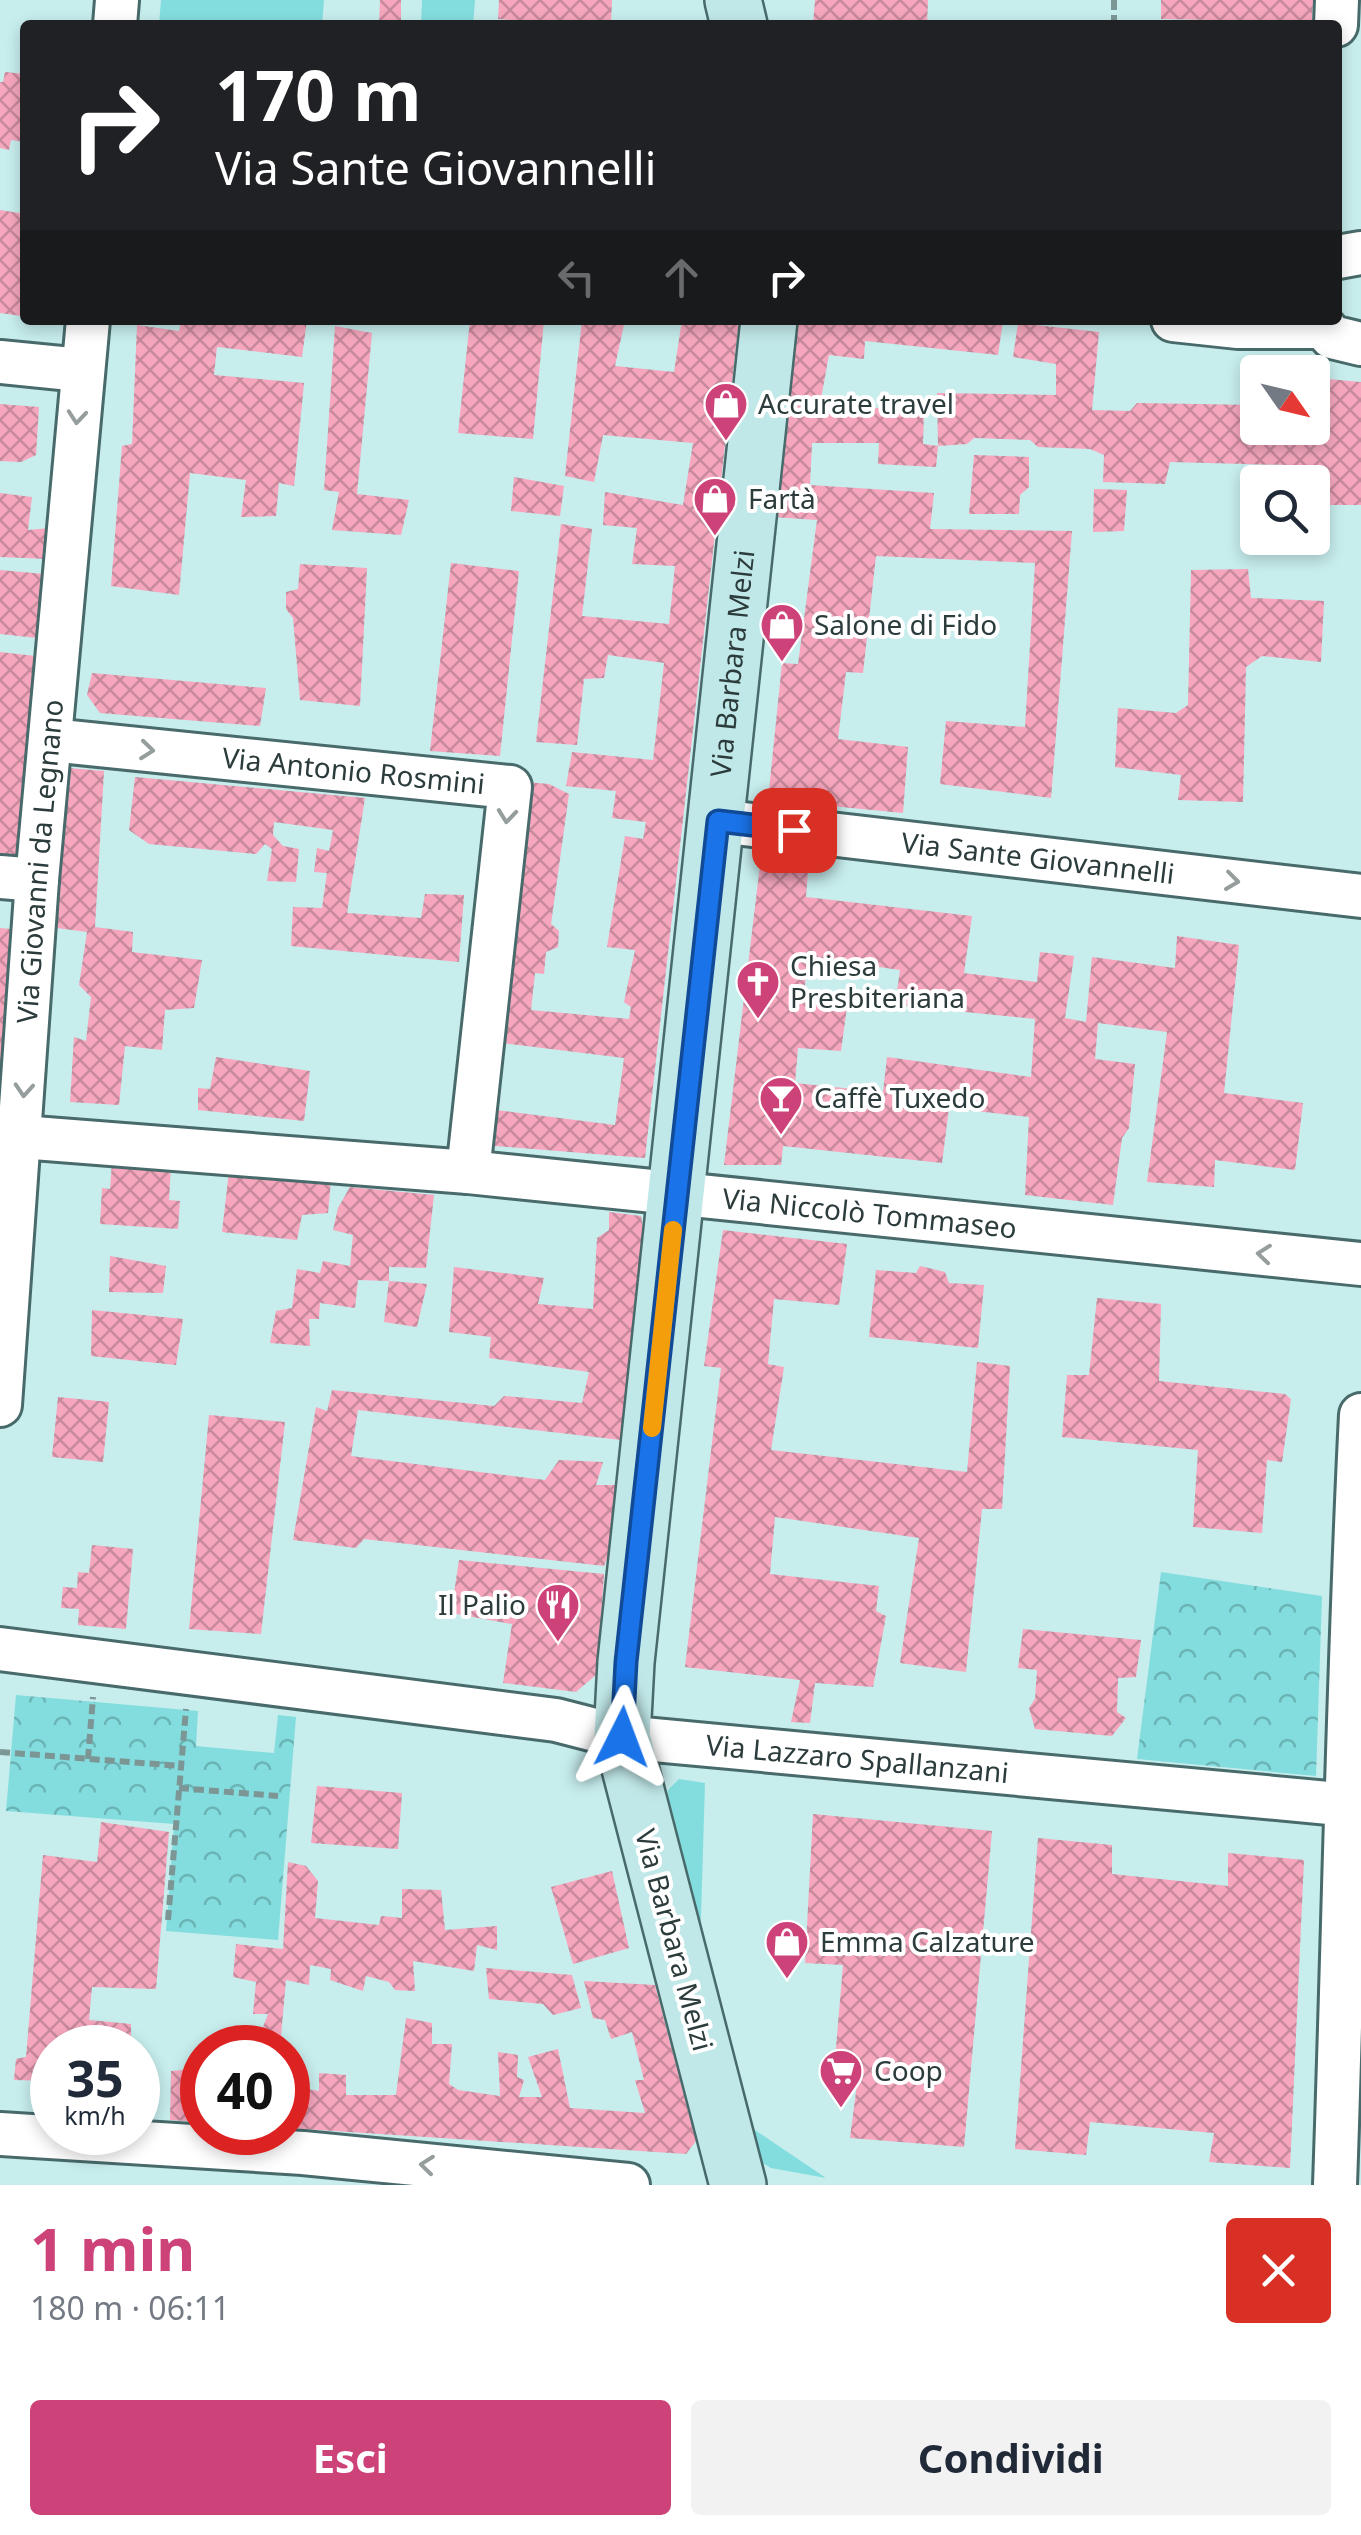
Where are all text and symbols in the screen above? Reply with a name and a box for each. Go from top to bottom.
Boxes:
text: 170 m [215,46,422,142]
icon: right [50,60,180,190]
text: Via Sante Giovannelli [215,137,656,198]
icon: left [549,250,604,305]
icon: ahead [654,250,709,305]
icon: right [759,250,814,305]
north arrow [1240,355,1330,445]
map controls [1240,355,1330,555]
shop icon: Accurate travel [703,381,749,442]
place label: Accurate travel [758,384,954,422]
one-way arrow [67,409,89,425]
button: search [1240,465,1330,555]
shop icon: Fartà [692,476,738,537]
place label: Fartà [748,479,816,517]
street label: Via Barbara Melzi [700,548,762,779]
shop icon: Salone di Fido [759,602,805,663]
place label: Salone di Fido [814,605,997,643]
street label: Via Giovanni da Legnano [7,698,71,1025]
street label: Via Antonio Rosmini [220,738,487,802]
one-way arrow [139,739,155,760]
pin [752,788,837,873]
icon: arrive [767,803,822,858]
one-way arrow [497,808,518,824]
street label: Via Sante Giovannelli [899,823,1177,892]
one-way arrow [1224,870,1240,891]
place label: Chiesa Presbiteriana [790,946,965,1016]
church icon: Chiesa Presbiteriana [735,959,781,1020]
bar icon: Caffè Tuxedo [758,1075,804,1136]
place label: Caffè Tuxedo [814,1078,985,1116]
one-way arrow [14,1082,35,1098]
street label: Via Niccolò Tommaseo [721,1178,1019,1246]
one-way arrow [1256,1244,1272,1265]
restaurant icon: Il Palio [535,1582,581,1643]
place label: Il Palio [438,1585,526,1623]
position arrow [570,1685,674,1789]
street label: Via Lazzaro Spallanzani [704,1725,1011,1791]
street label: Via Barbara Melzi [627,1825,723,2055]
shop icon: Emma Calzature [764,1919,810,1980]
place label: Emma Calzature [820,1922,1035,1960]
speed limit sign: 40 [180,2025,310,2155]
text: 35 [66,2044,124,2112]
supermarket icon: Coop [818,2048,864,2109]
place label: Coop [874,2051,943,2089]
text: km/h [64,2098,126,2132]
one-way arrow [419,2155,435,2176]
text: 1 min [30,2207,195,2289]
button: close [1226,2218,1331,2323]
text: 180 m · 06:11 [30,2286,230,2329]
button: Esci [30,2400,671,2515]
button: Condividi [691,2400,1331,2515]

